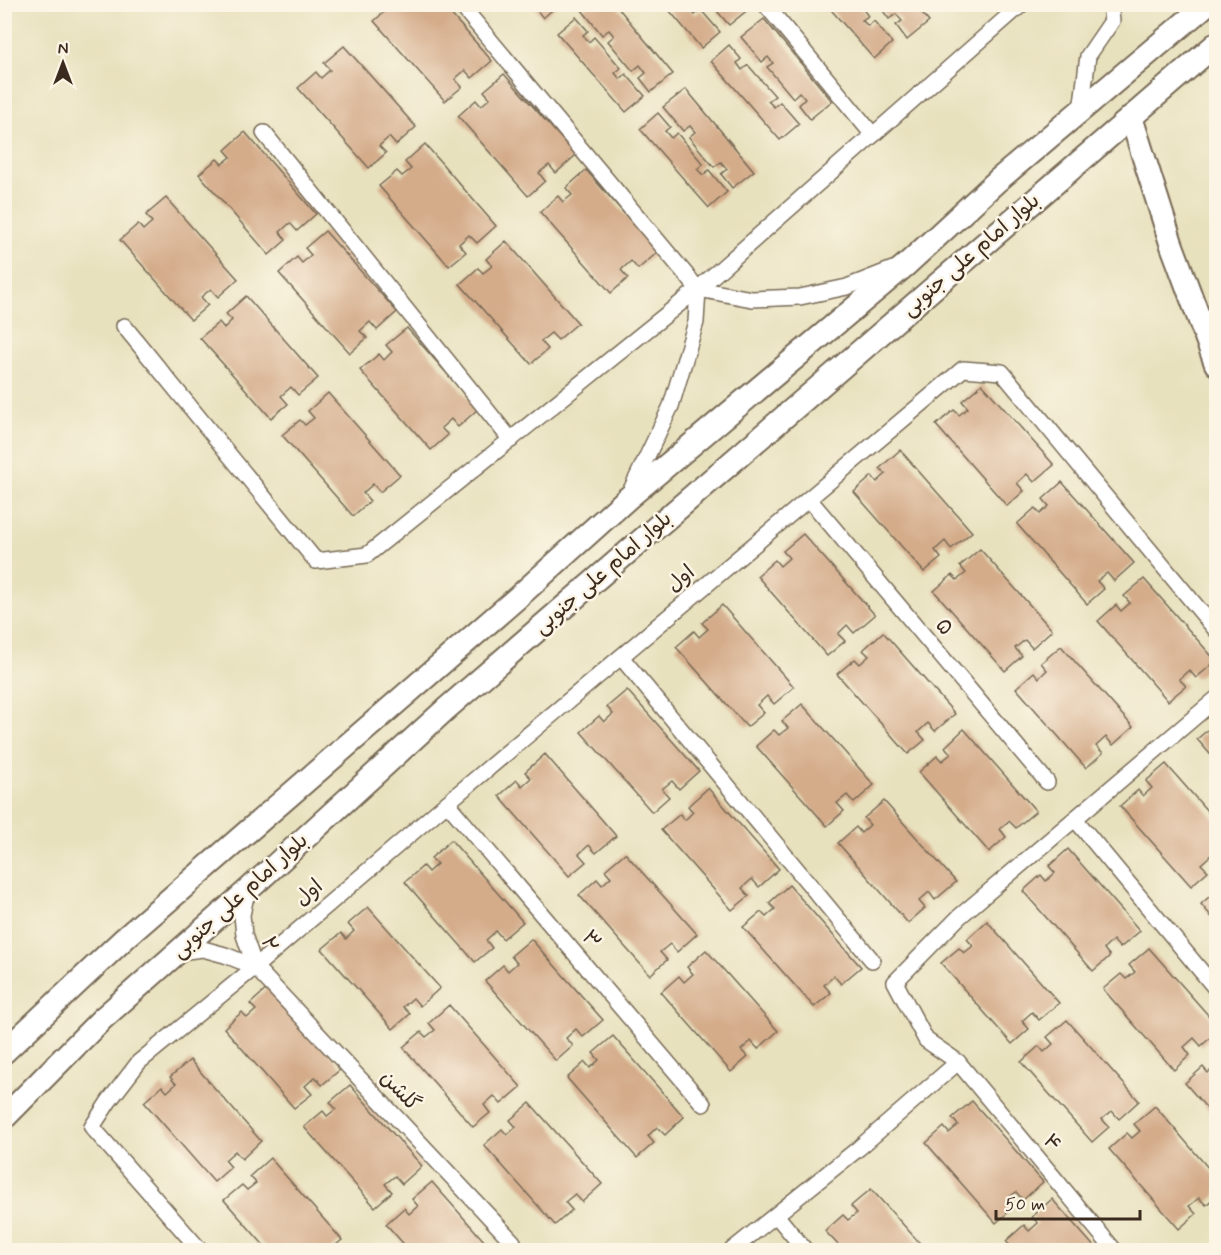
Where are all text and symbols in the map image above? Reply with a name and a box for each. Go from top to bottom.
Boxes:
north arrow [33,33,93,93]
text: N [58,39,68,60]
street label: بلوار امام علی جنوبی [896,187,1047,324]
street label: بلوار امام علی جنوبی [528,505,679,642]
street label: اول [661,559,701,599]
street label: ۵ [929,612,959,642]
street label: بلوار امام علی جنوبی [166,827,315,966]
street label: اول [289,873,329,913]
street label: ۳ [575,924,607,956]
street label: ۲ [253,933,285,955]
street label: گلشن [374,1064,426,1118]
street label: ۴ [1036,1128,1068,1158]
scale bar [996,1183,1140,1221]
text: 50 m [1005,1193,1045,1217]

